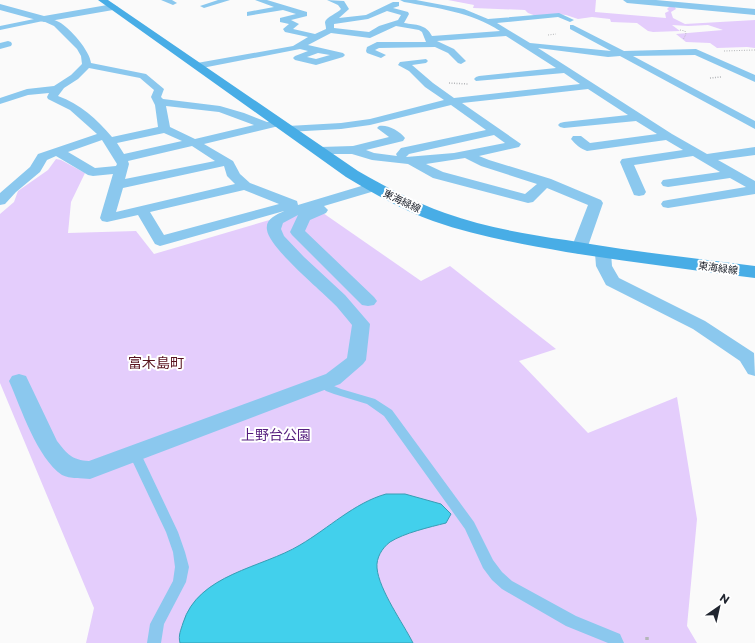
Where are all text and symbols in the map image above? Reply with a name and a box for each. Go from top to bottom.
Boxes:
street label: 東海緑線 [381,187,423,215]
street label: 東海緑線 [697,259,739,277]
district label: 富木島町 [128,354,184,372]
park label: 上野台公園 [241,426,311,444]
north arrow [699,587,739,627]
text: N [717,590,732,607]

